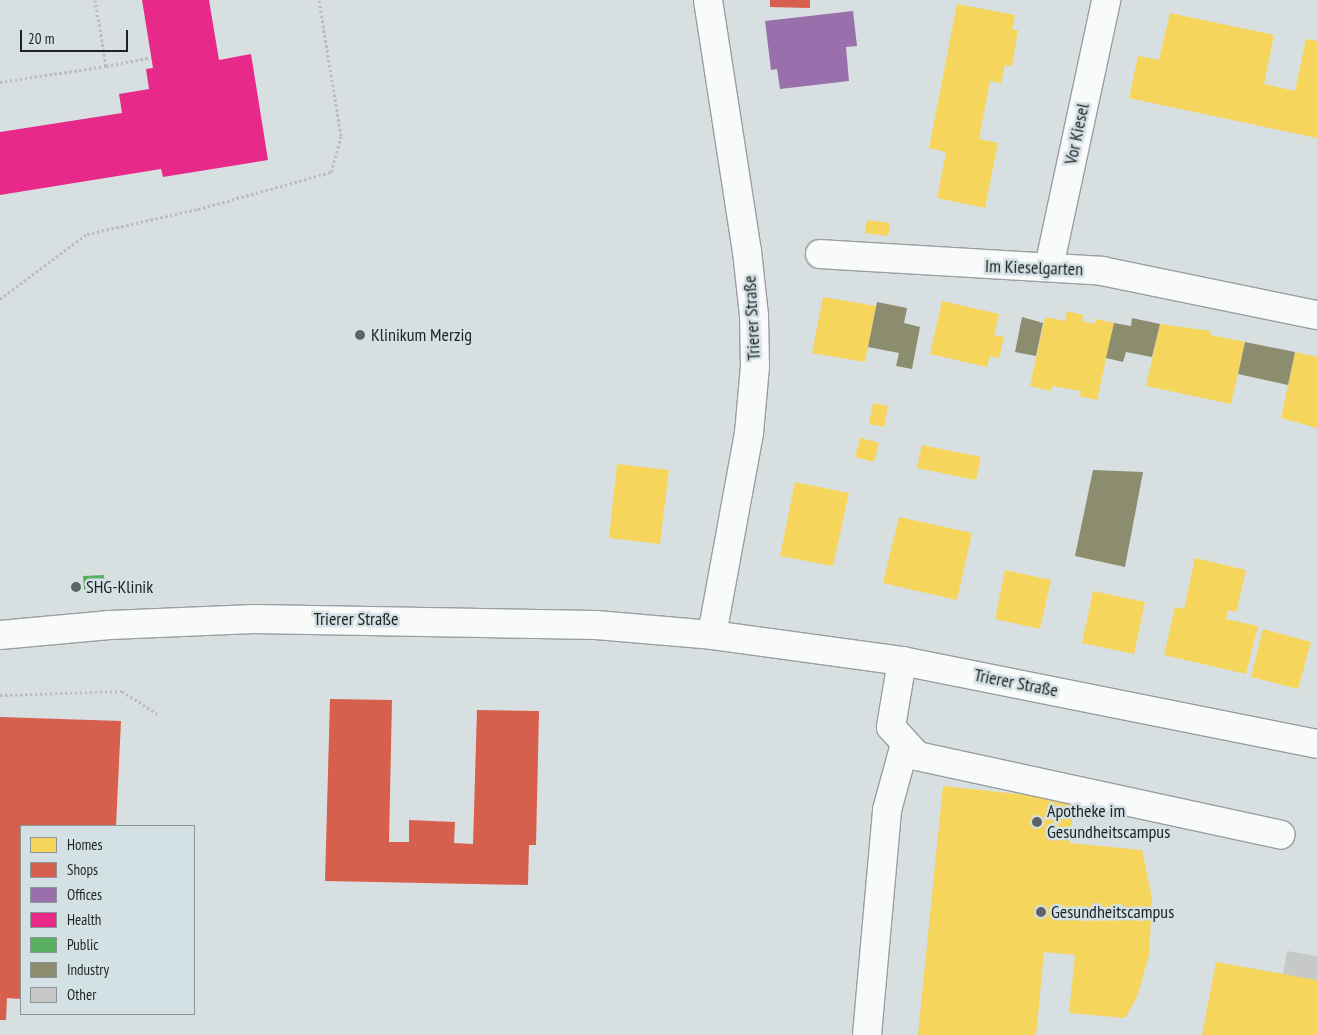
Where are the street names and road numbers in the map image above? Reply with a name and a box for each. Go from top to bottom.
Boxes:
street label: Vor Kiesel [1060,101,1094,167]
street label: Im Kieselgarten [985,255,1083,281]
street label: Trierer Straße [739,275,765,361]
street label: Trierer Straße [314,608,398,630]
street label: Trierer Straße [972,664,1060,702]

